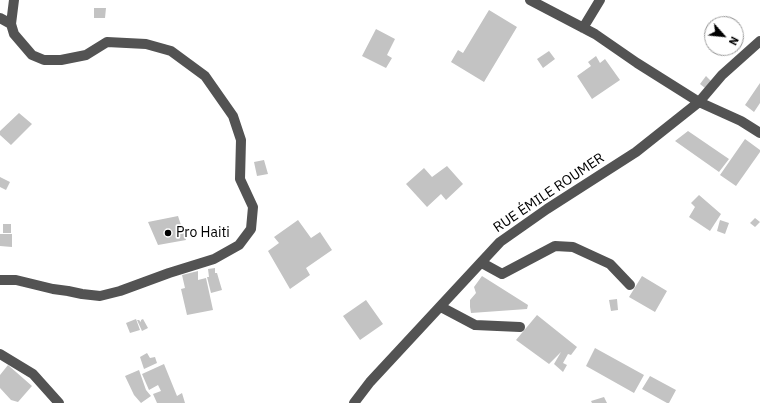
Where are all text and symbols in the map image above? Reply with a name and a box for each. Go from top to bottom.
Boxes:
north arrow [704,16,744,56]
text: N [726,34,742,48]
street label: RUE ÉMILE ROUMER [490,150,608,236]
place label: Pro Haiti [176,225,230,241]
marker: Pro Haiti [163,228,173,238]

